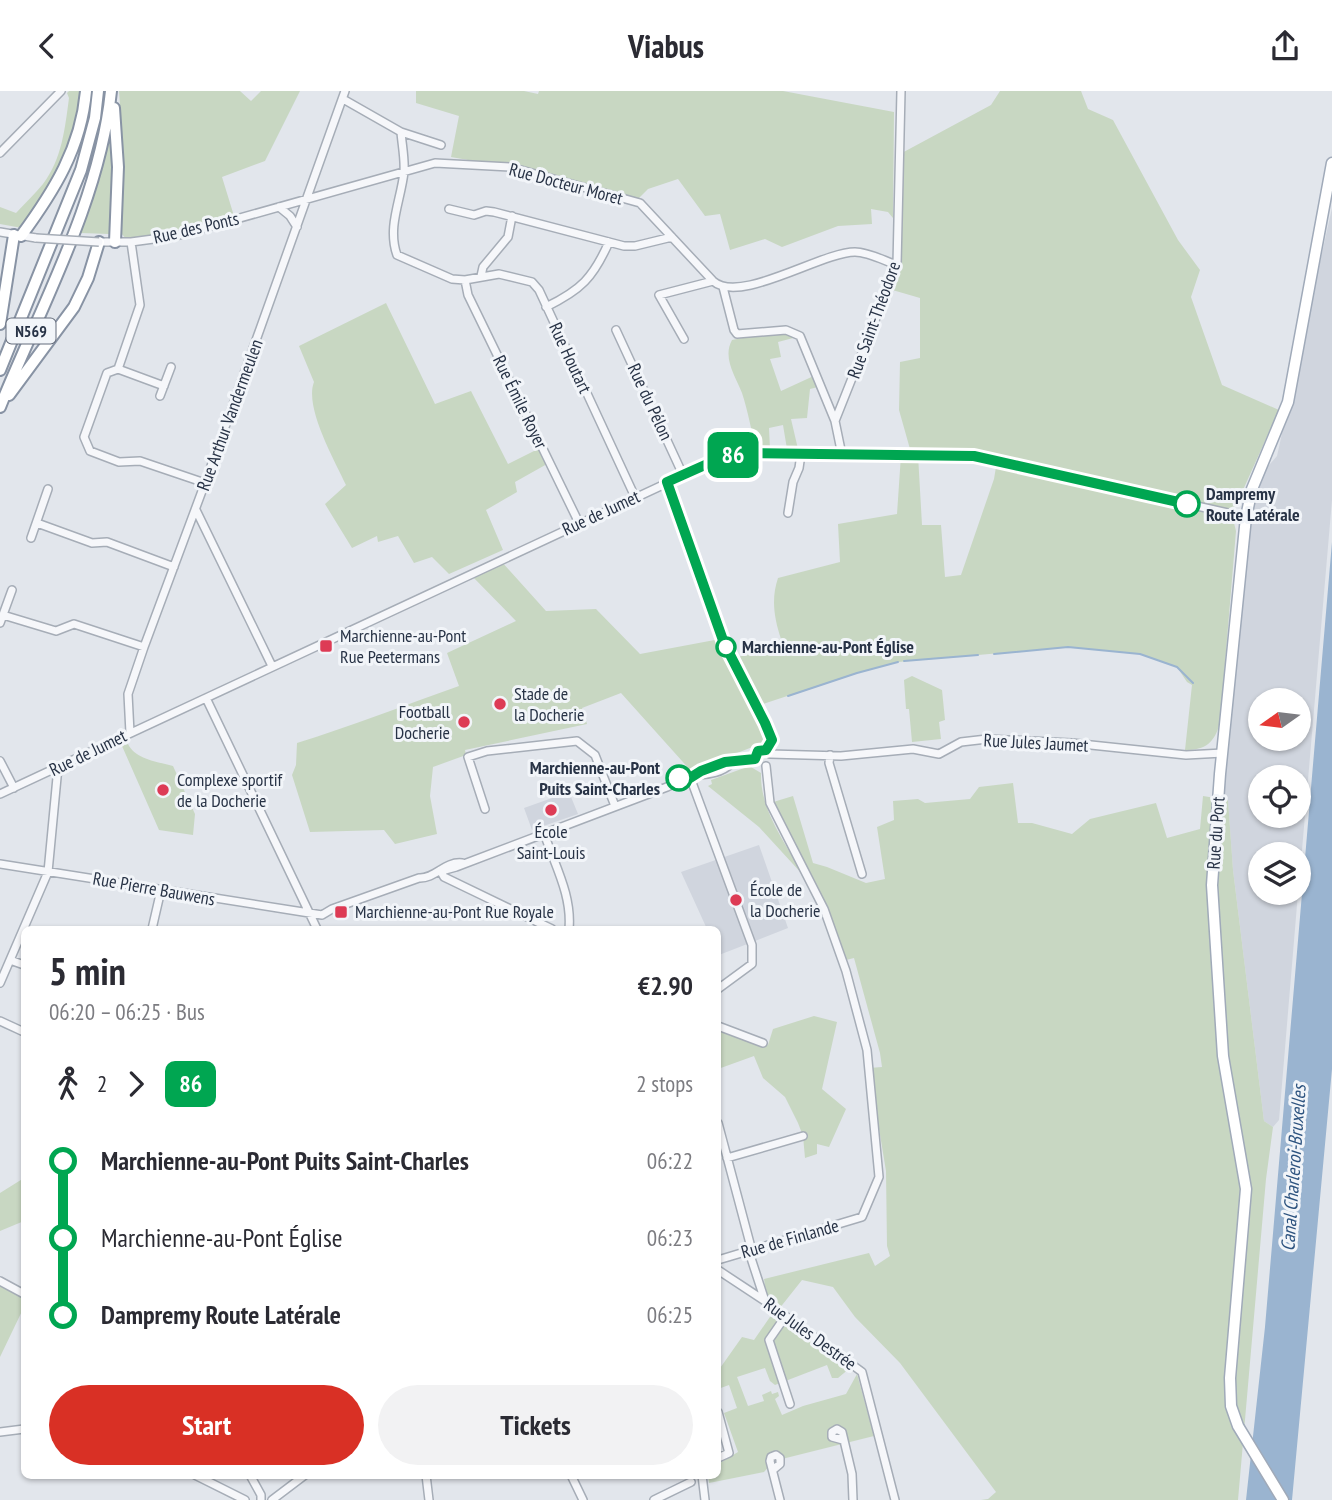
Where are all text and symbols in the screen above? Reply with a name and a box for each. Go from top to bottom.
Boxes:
text: Viabus [628,25,704,67]
icon: back [28,27,66,65]
icon: share [1266,27,1304,65]
street label: Rue Docteur Moret [507,157,626,210]
street label: Rue des Ponts [151,207,241,249]
street label: Rue Saint-Théodore [842,258,905,381]
road number: N569 [7,319,56,343]
street label: Rue Houtart [544,319,597,397]
street label: Rue Arthur Vandermeulen [191,336,268,494]
street label: Rue Émile Royer [488,351,553,452]
street label: Rue du Pélon [623,360,678,444]
line badge: 86 [702,432,764,478]
text: 86 [722,439,744,470]
place label: Dampremy Route Latérale [1206,482,1300,526]
street label: Rue de Jumet [558,485,643,541]
marker: Dampremy Route Latérale [1174,491,1200,517]
place label: Marchienne-au-Pont Rue Peetermans [340,624,466,668]
place label: Marchienne-au-Pont Église [742,635,914,658]
marker: Marchienne-au-Pont Église [716,637,736,657]
marker: Marchienne-au-Pont Rue Peetermans [318,638,334,654]
place label: Stade de la Docherie [514,682,584,726]
north arrow [1248,688,1311,751]
map controls [1248,688,1311,905]
marker: Stade de la Docherie [492,696,508,712]
place label: Football Docherie [395,700,451,744]
marker: Football Docherie [456,714,472,730]
street label: Rue de Jumet [45,724,130,781]
street label: Rue Jules Jaumet [983,728,1089,757]
place label: Marchienne-au-Pont Puits Saint-Charles [530,756,661,800]
marker: Marchienne-au-Pont Puits Saint-Charles [666,765,692,791]
button: locate [1248,765,1311,828]
place label: Complexe sportif de la Docherie [177,768,284,812]
marker: Complexe sportif de la Docherie [155,782,171,798]
street label: Rue du Port [1201,796,1230,870]
marker: École Saint-Louis [543,802,559,818]
place label: École Saint-Louis [517,820,585,864]
button: layers [1248,842,1311,905]
street label: Rue Pierre Bauwens [91,866,217,911]
place label: École de la Docherie [750,878,820,922]
marker: École de la Docherie [728,892,744,908]
place label: Marchienne-au-Pont Rue Royale [355,900,554,923]
marker: Marchienne-au-Pont Rue Royale [333,904,349,920]
text: 5 min [49,946,126,995]
text: €2.90 [638,969,693,1002]
text: 06:20 – 06:25 · Bus [49,997,205,1026]
icon: walk [49,1065,87,1103]
icon: forward [117,1065,155,1103]
text: 86 [179,1068,202,1099]
text: 2 [97,1069,107,1098]
text: 2 stops [636,1069,693,1098]
water label: Canal Charleroi-Bruxelles [1275,1083,1311,1252]
text: Marchienne-au-Pont Puits Saint-Charles [101,1144,469,1177]
text: 06:22 [647,1146,693,1175]
street label: Rue de Finlande [738,1214,841,1263]
text: Marchienne-au-Pont Église [101,1221,342,1254]
text: 06:23 [647,1223,693,1252]
street label: Rue Jules Destrée [759,1292,861,1375]
text: Dampremy Route Latérale [101,1298,341,1331]
text: 06:25 [647,1300,693,1329]
button: Start [49,1385,364,1465]
button: Tickets [378,1385,693,1465]

